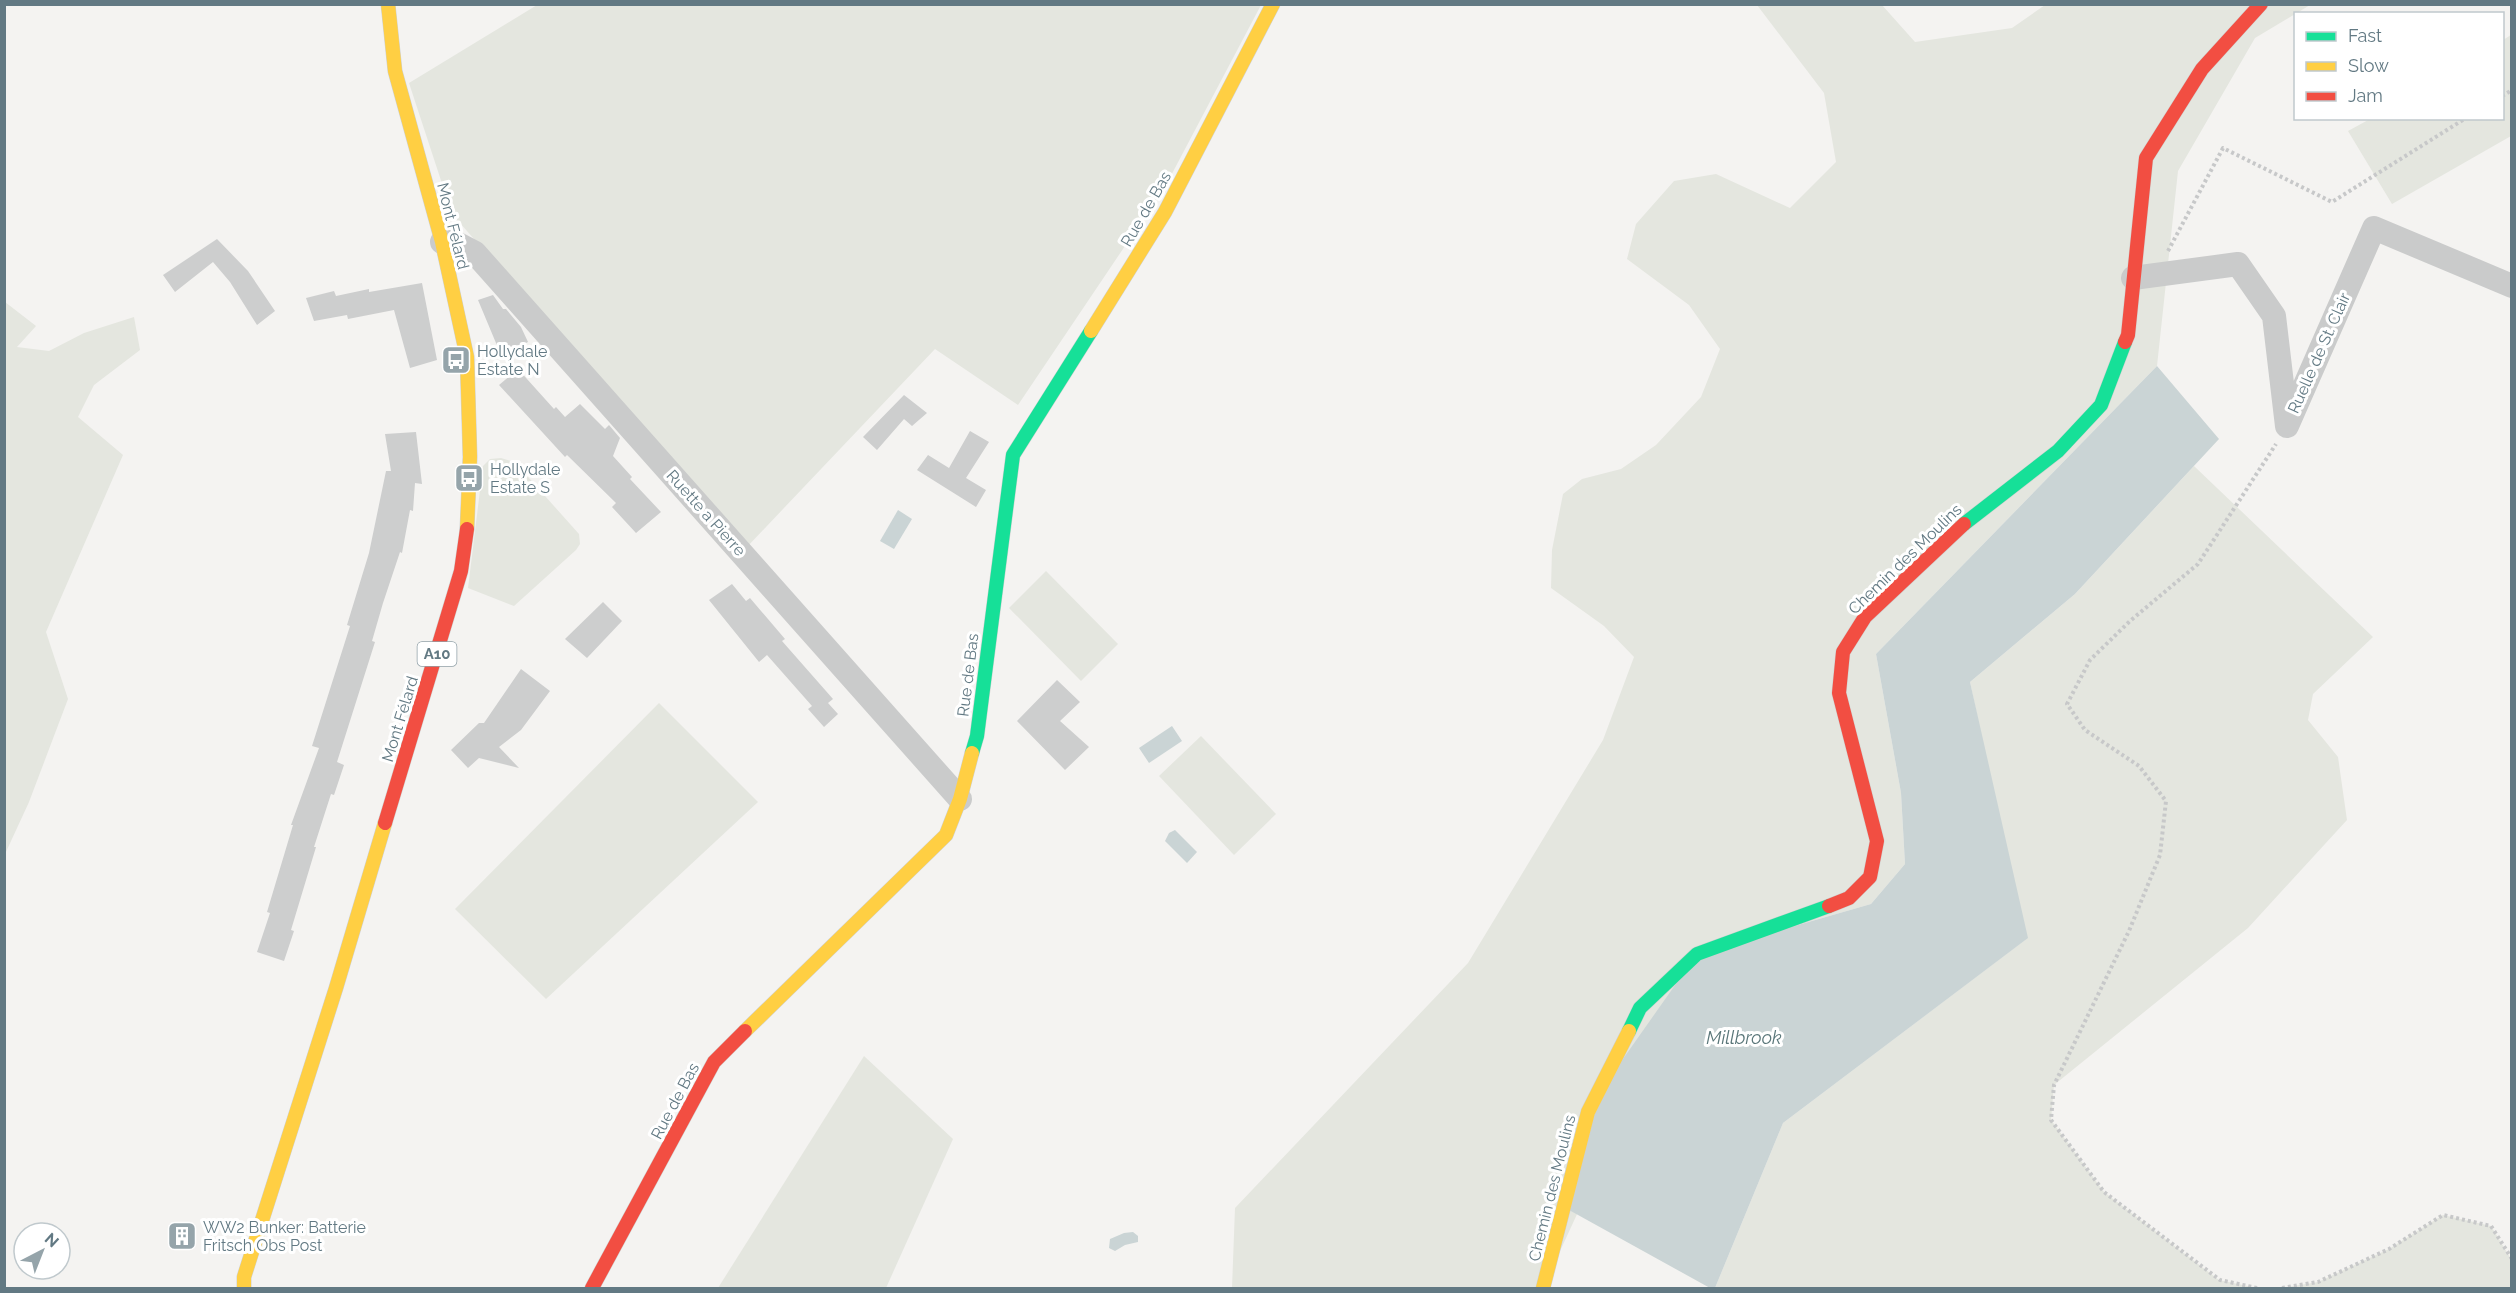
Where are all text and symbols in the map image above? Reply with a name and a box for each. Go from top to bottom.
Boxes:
legend [2294,12,2504,120]
text: Fast [2348,25,2382,46]
text: Slow [2348,55,2389,76]
text: Jam [2348,85,2383,106]
street label: Rue de Bas [1117,168,1175,250]
street label: Mont Félard [433,181,473,271]
street label: Ruelle de St. Clair [2284,289,2354,416]
place label: Hollydale Estate N [477,342,547,379]
bus stop icon: Hollydale Estate N [440,344,472,376]
place label: Hollydale Estate S [490,460,560,497]
bus stop icon: Hollydale Estate S [453,462,485,494]
street label: Ruette a Pierre [662,466,750,560]
street label: Chemin des Moulins [1844,500,1966,618]
street label: Rue de Bas [953,632,983,718]
road number: A10 [418,642,456,666]
street label: Mont Félard [378,674,422,764]
water label: Millbrook [1706,1027,1782,1048]
street label: Rue de Bas [647,1059,703,1142]
street label: Chemin des Moulins [1525,1113,1579,1263]
place label: WW2 Bunker: Batterie Fritsch Obs Post [203,1218,366,1255]
building icon: WW2 Bunker: Batterie Fritsch Obs Post [166,1220,198,1252]
north arrow [12,1221,72,1281]
text: N [41,1229,63,1251]

